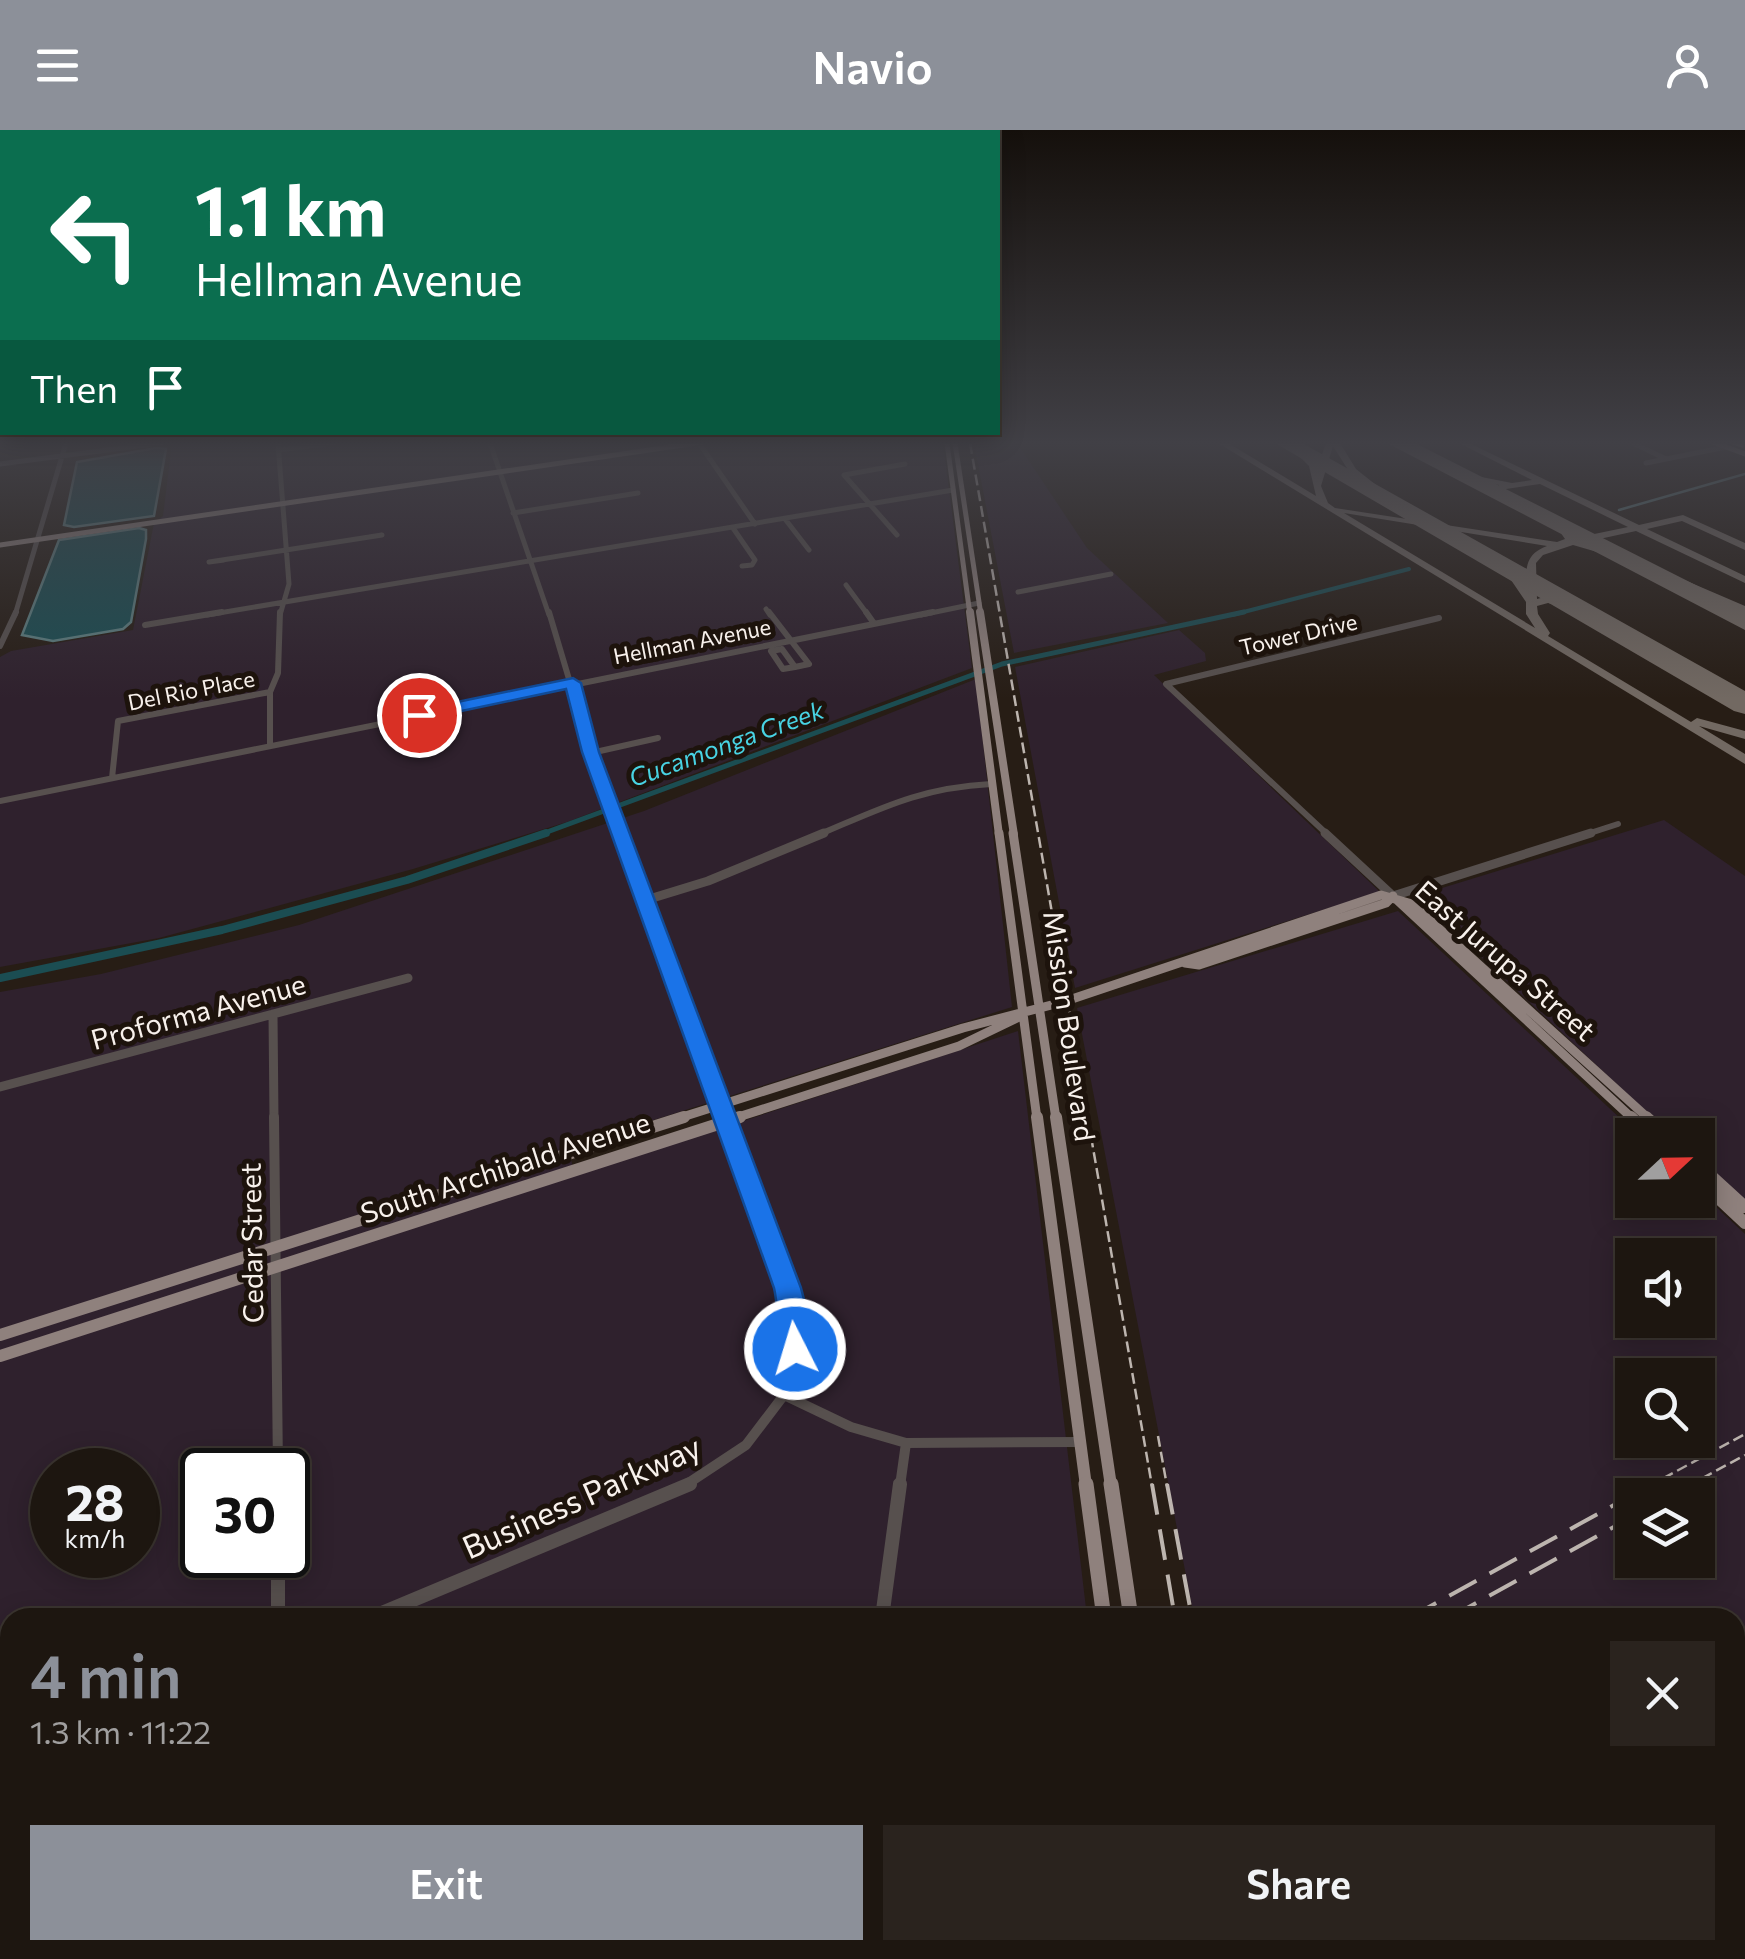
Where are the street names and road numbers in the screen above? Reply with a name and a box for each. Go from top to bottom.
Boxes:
street label: Tower Drive [1236,607,1360,661]
street label: Hellman Avenue [611,612,773,670]
street label: Del Rio Place [125,664,257,716]
street label: East Jurupa Street [1409,873,1603,1047]
street label: Mission Boulevard [1037,909,1103,1143]
street label: Proforma Avenue [87,966,309,1056]
street label: South Archibald Avenue [356,1104,654,1230]
street label: Cedar Street [233,1162,269,1324]
street label: Business Parkway [456,1425,706,1567]

